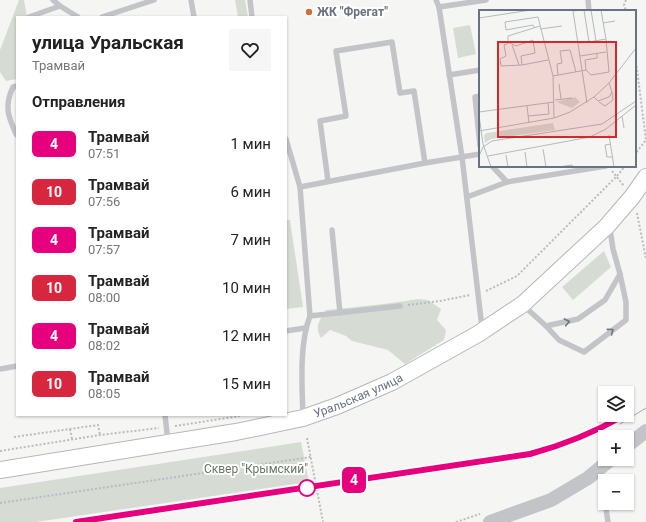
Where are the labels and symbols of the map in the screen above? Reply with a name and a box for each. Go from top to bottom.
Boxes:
place label: ЖК "Фрегат" [317,5,388,19]
marker: ЖК "Фрегат" [304,7,314,17]
inset map [479,10,636,167]
one-way arrow [564,318,570,326]
one-way arrow [607,329,614,336]
street label: Уральская улица [312,370,405,421]
park label: Сквер "Крымский" [204,462,308,476]
line badge: 4 [341,467,367,493]
unlabelled marker [298,479,316,497]

